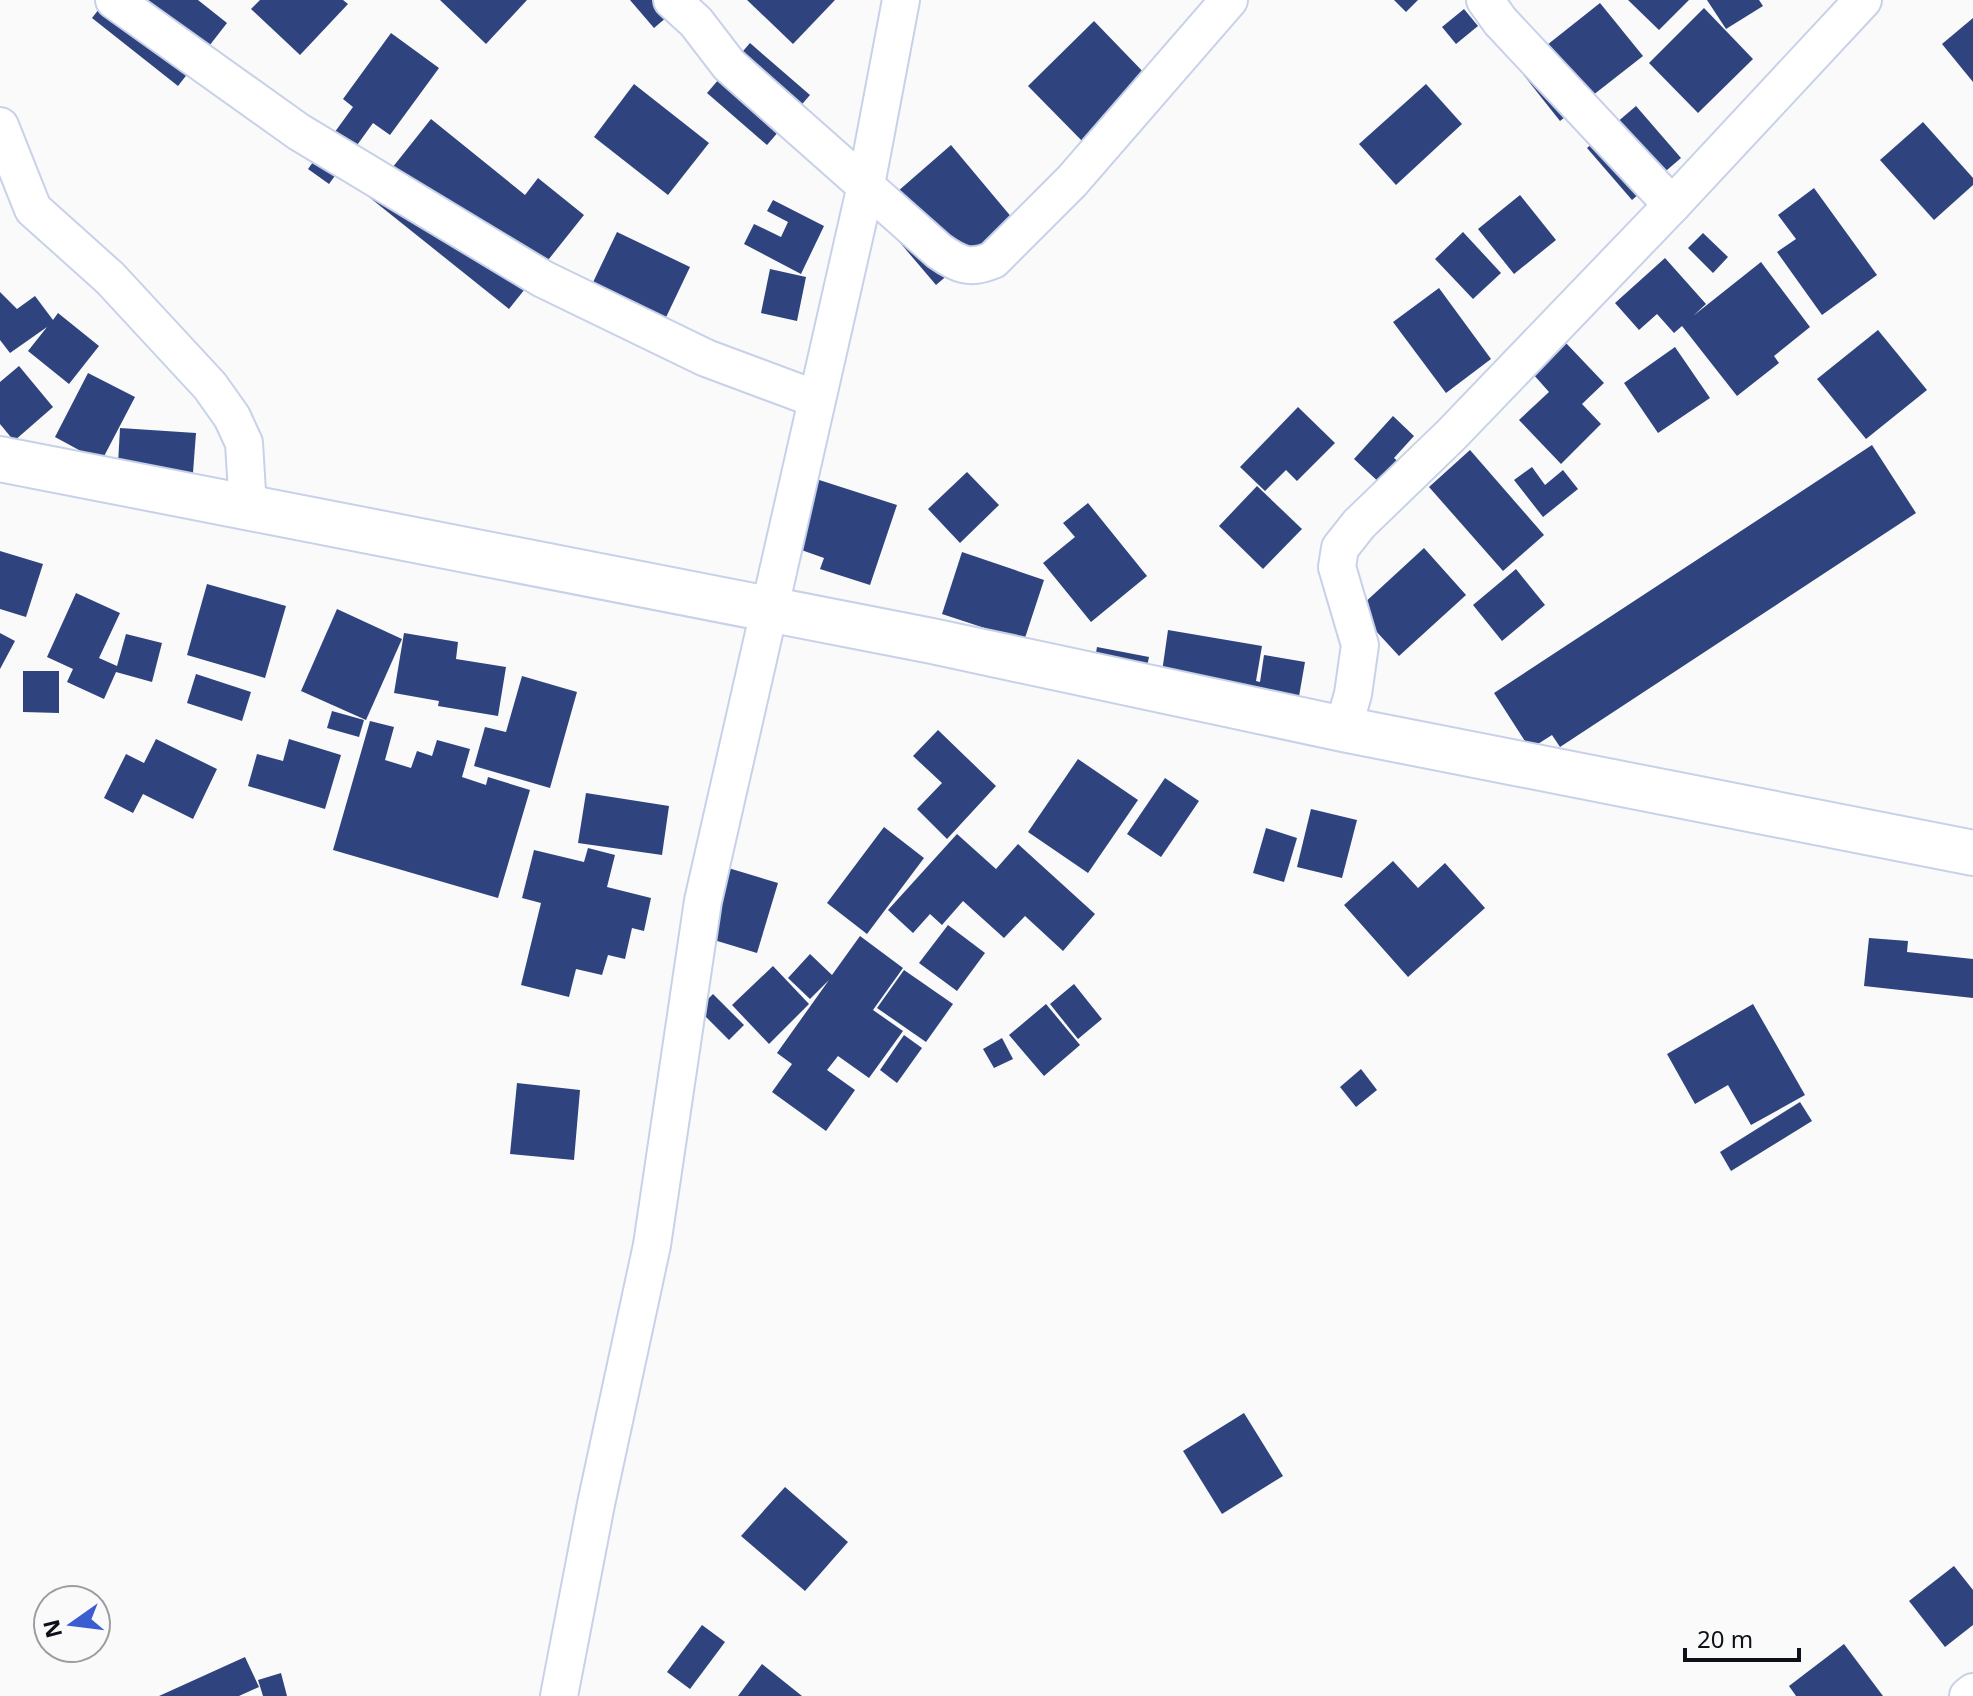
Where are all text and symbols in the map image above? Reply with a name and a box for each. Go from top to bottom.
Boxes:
north arrow [32,1584,112,1664]
scale bar [1685,1612,1799,1662]
text: N [35,1617,68,1641]
text: 20 m [1697,1622,1753,1655]

